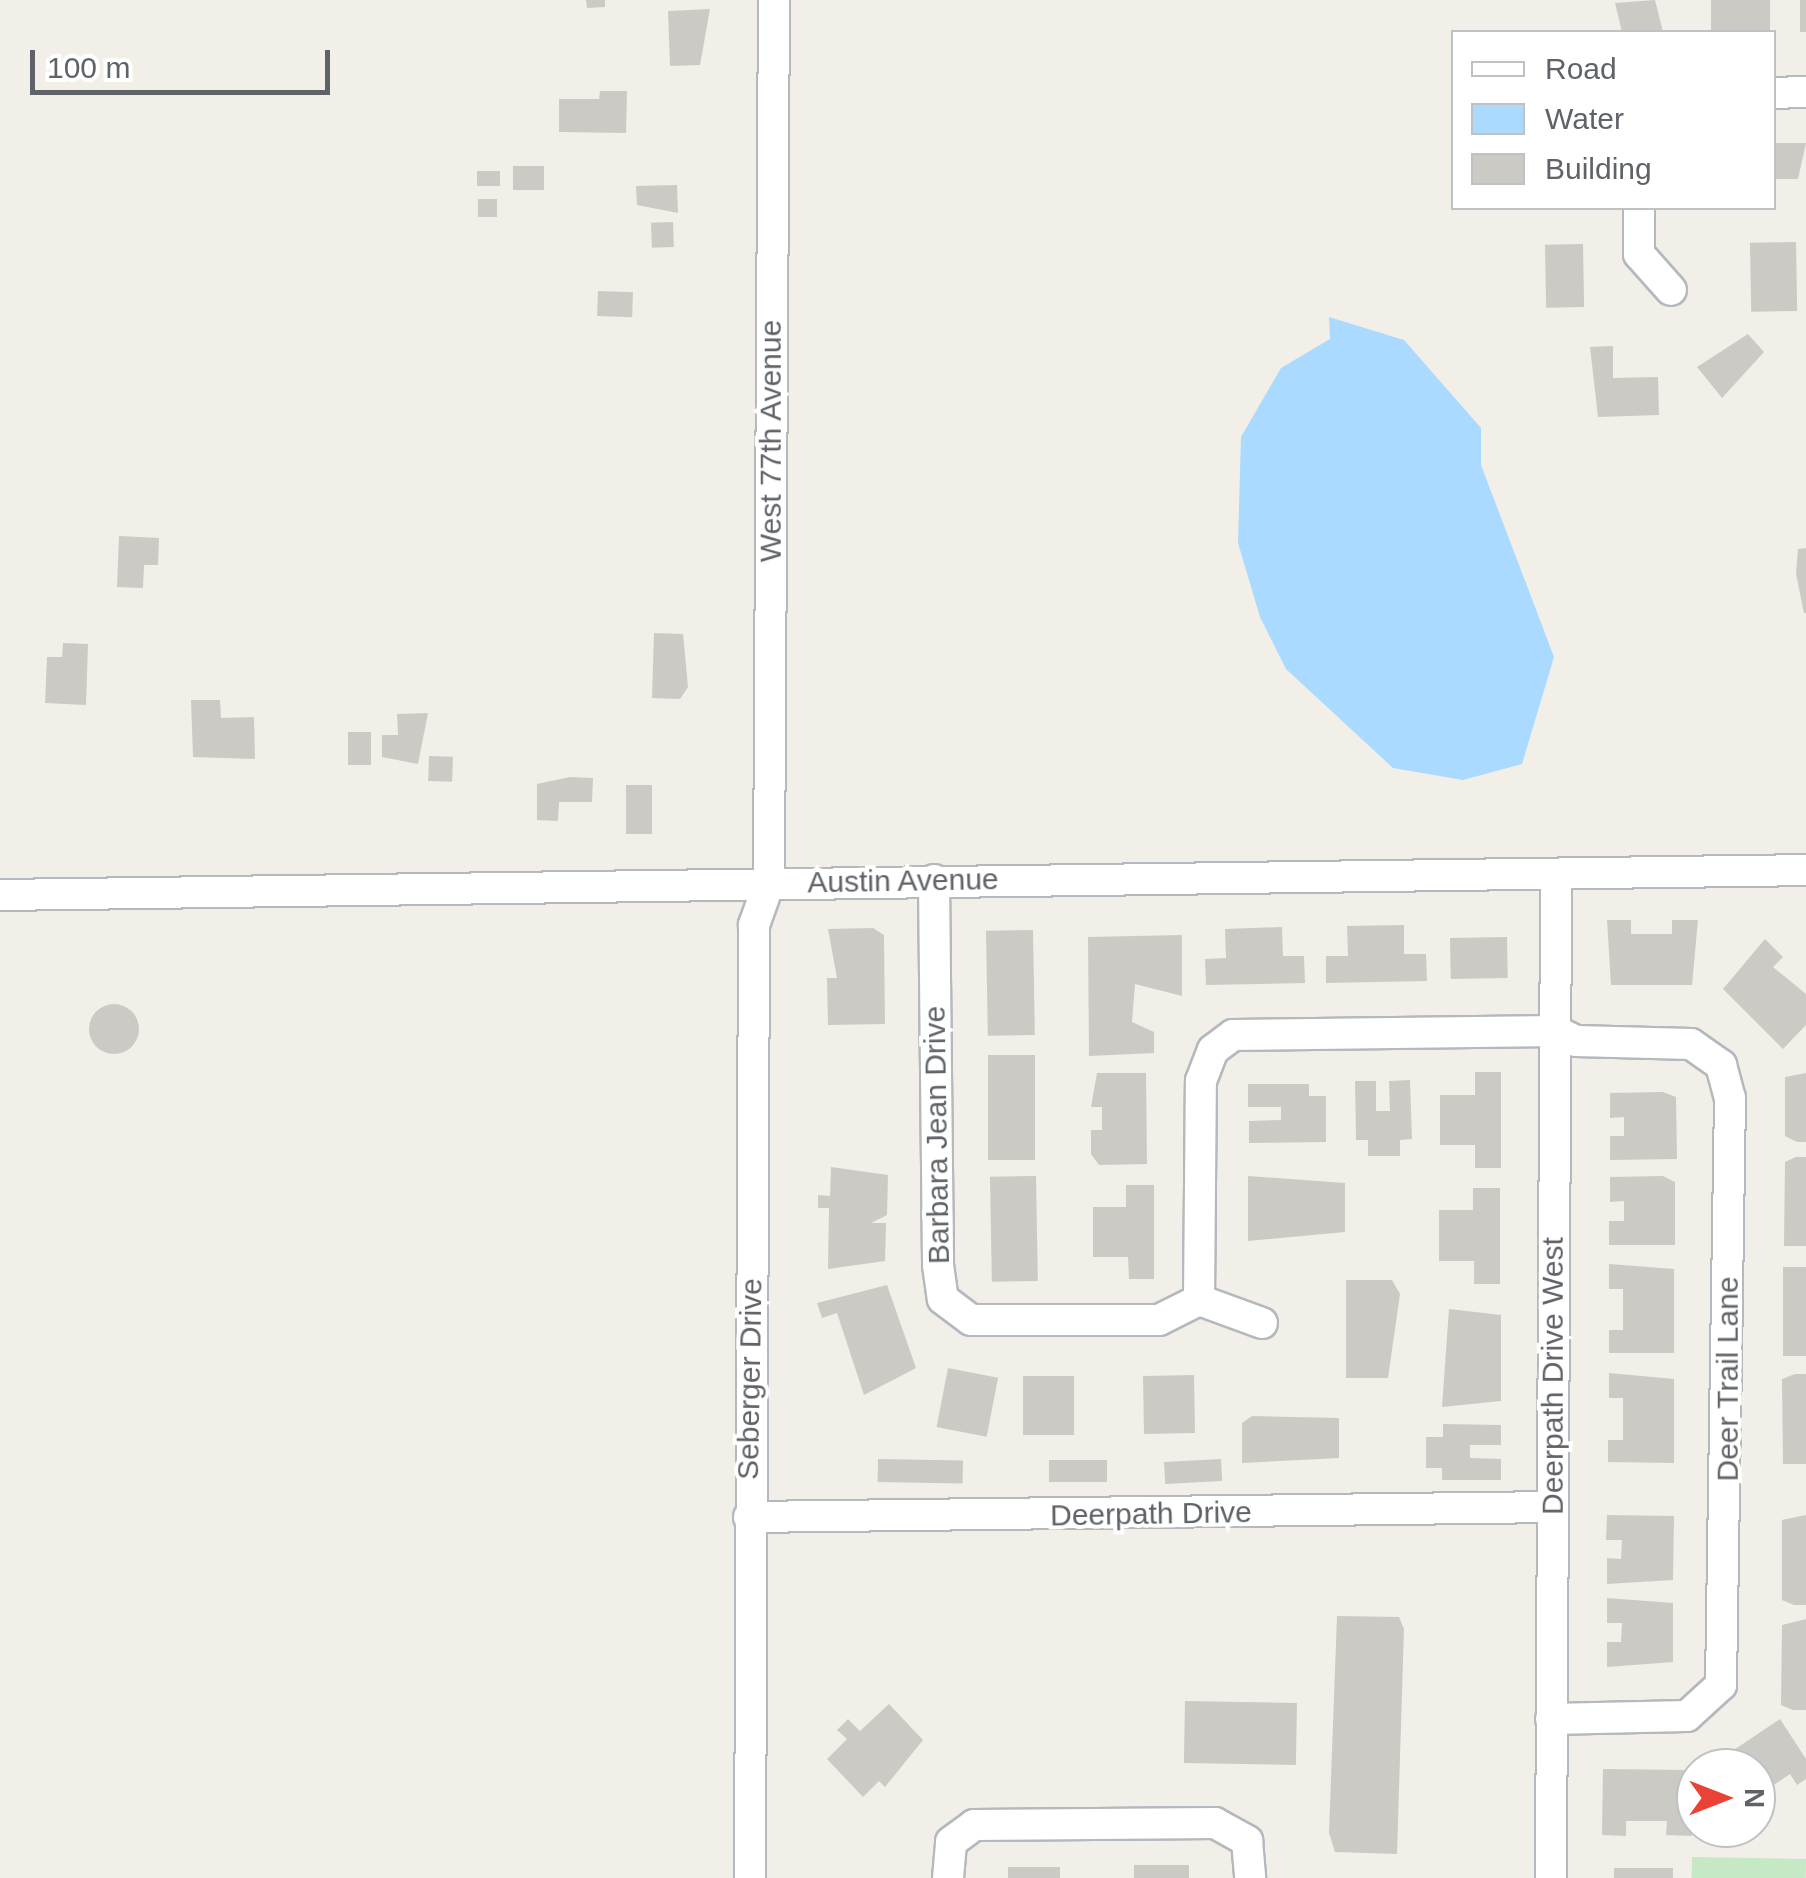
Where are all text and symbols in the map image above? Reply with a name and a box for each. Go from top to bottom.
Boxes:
scale bar [35,30,335,92]
legend [1451,30,1776,210]
text: 100 m [47,51,130,84]
text: Road [1545,52,1617,85]
text: Water [1545,102,1624,135]
text: Building [1545,152,1652,185]
street label: West 77th Avenue [753,319,789,563]
street label: Austin Avenue [806,861,1000,901]
street label: Barbara Jean Drive [917,1005,957,1265]
street label: Deerpath Drive West [1535,1237,1571,1515]
street label: Deer Trail Lane [1710,1276,1746,1482]
street label: Seberger Drive [730,1278,770,1480]
street label: Deerpath Drive [1050,1494,1252,1534]
north arrow [1676,1748,1776,1848]
text: N [1739,1788,1770,1808]

